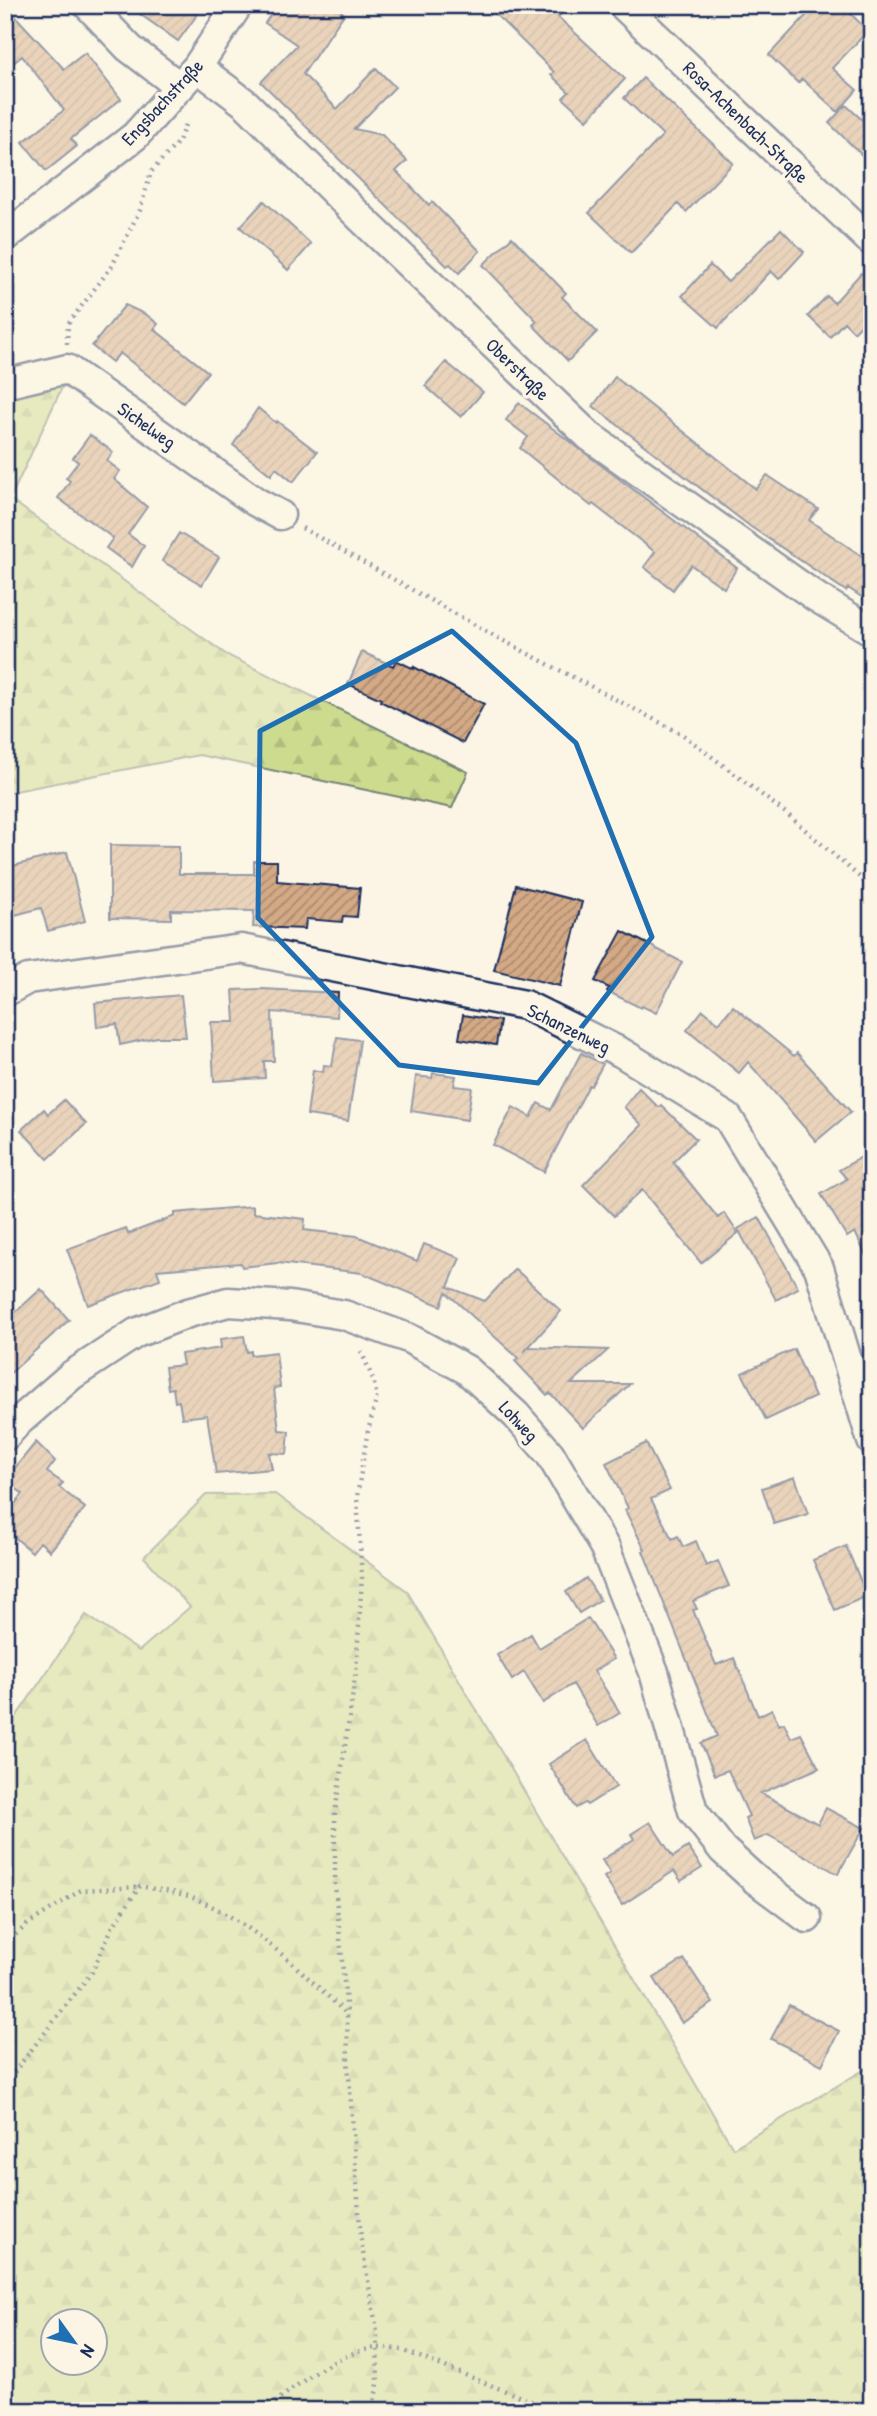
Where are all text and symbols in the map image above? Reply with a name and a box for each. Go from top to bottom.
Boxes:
street label: Engsbachstraße [115,53,209,151]
street label: Rosa-Achenbach-Straße [677,55,815,189]
street label: Oberstraße [480,332,556,406]
street label: Sichelweg [113,395,181,455]
street label: Schanzenweg [523,997,615,1059]
street label: Lohweg [493,1395,545,1447]
north arrow [38,2308,108,2378]
text: N [75,2340,102,2363]

